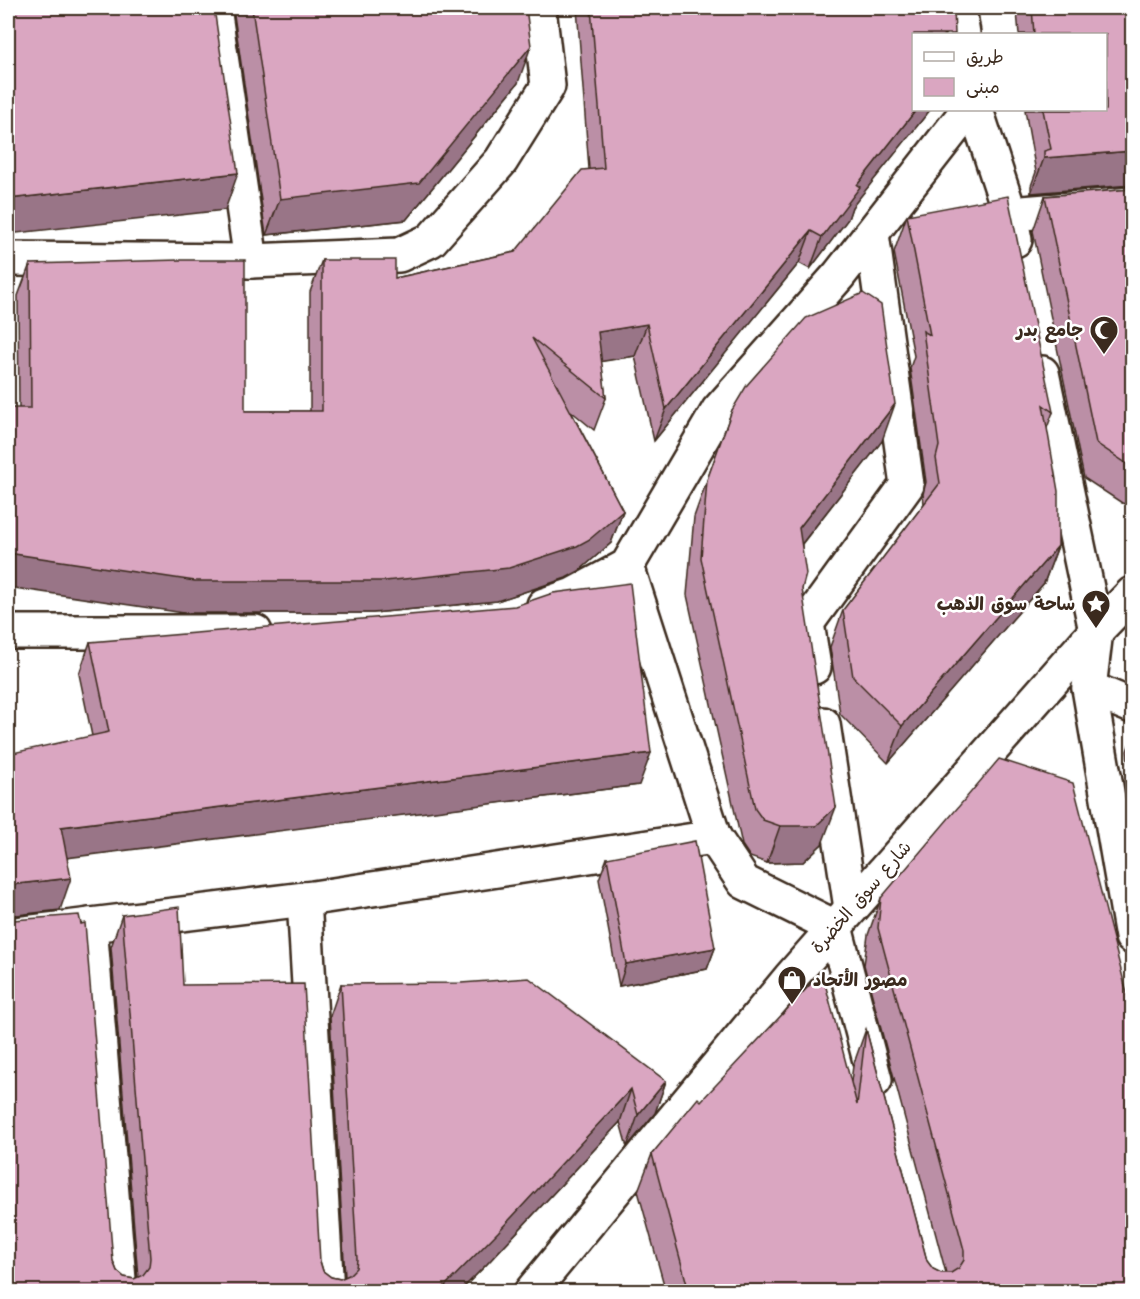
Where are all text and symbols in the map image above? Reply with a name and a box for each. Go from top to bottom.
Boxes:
legend [912,33,1107,111]
text: طريق [966,44,1004,73]
text: مبنى [966,74,1000,103]
mosque icon: جامع بدر [1088,314,1120,356]
place label: جامع بدر [1015,317,1083,346]
place icon: ساحة سوق الذهب [1080,588,1112,630]
place label: ساحة سوق الذهب [937,591,1075,620]
street label: شارع سوق الخضرة [805,835,920,961]
shop icon: مصور اﻷتحاد [776,964,808,1006]
place label: مصور اﻷتحاد [813,967,907,996]

